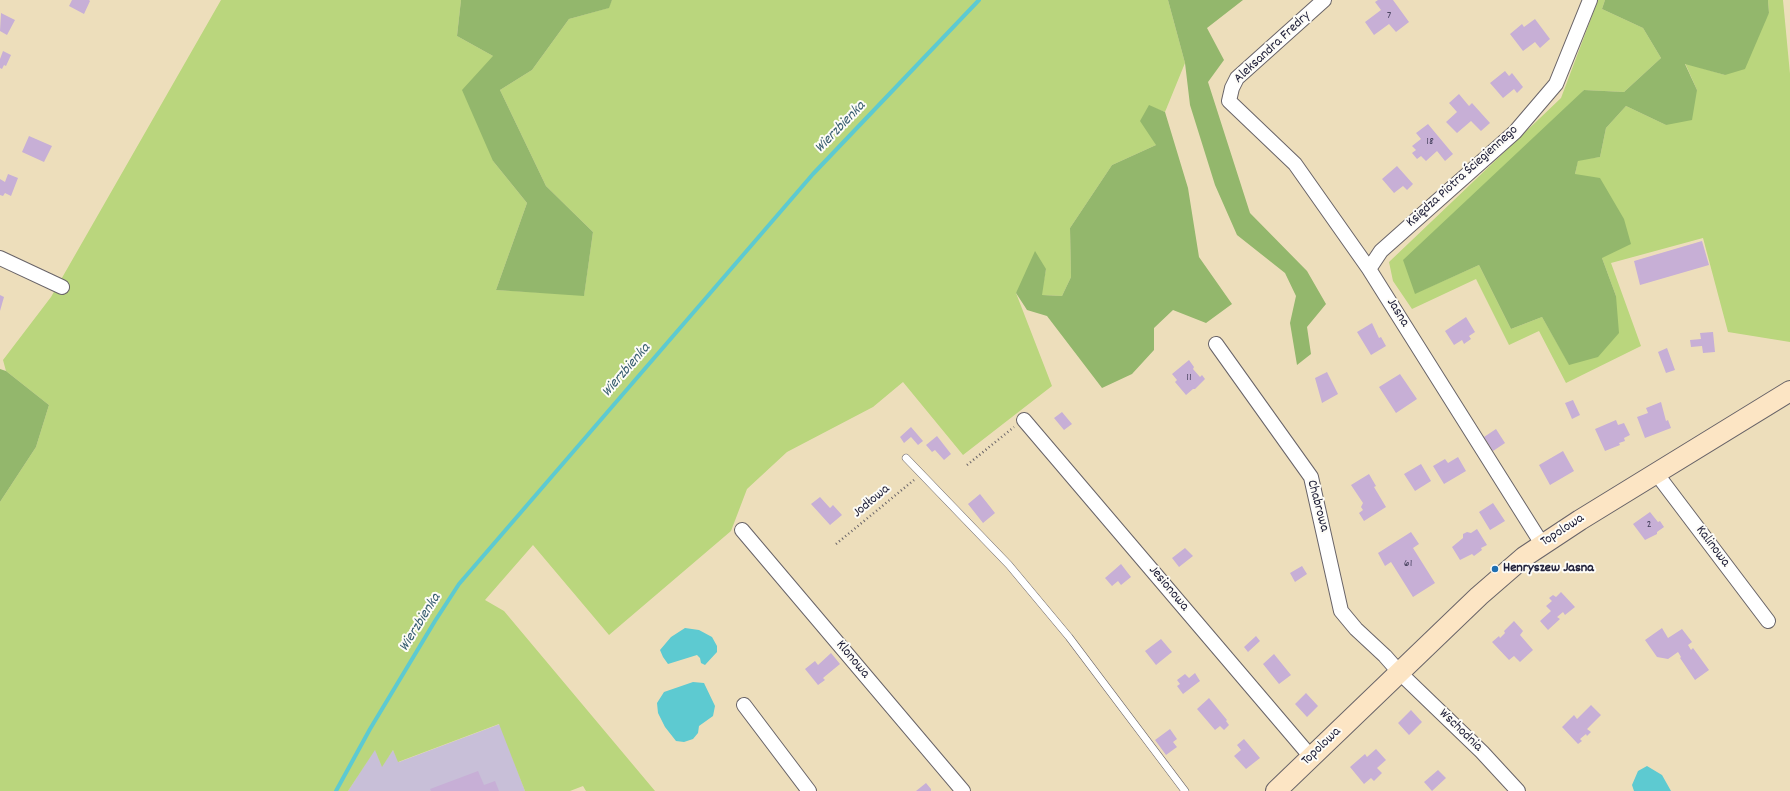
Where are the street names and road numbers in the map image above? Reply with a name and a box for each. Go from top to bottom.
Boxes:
street label: Aleksandra Fredry [1231,8,1315,88]
street label: Księdza Piotra Ściegiennego [1404,122,1522,232]
street label: Jasna [1382,296,1412,330]
street label: Chabrowa [1302,478,1332,534]
street label: Jodłowa [850,482,894,522]
street label: Topolowa [1538,511,1588,551]
street label: Kalinowa [1691,523,1733,571]
street label: Jesionowa [1144,563,1192,615]
street label: Klonowa [831,638,873,682]
street label: Wschodnia [1435,706,1485,756]
street label: Topolowa [1299,724,1345,770]

